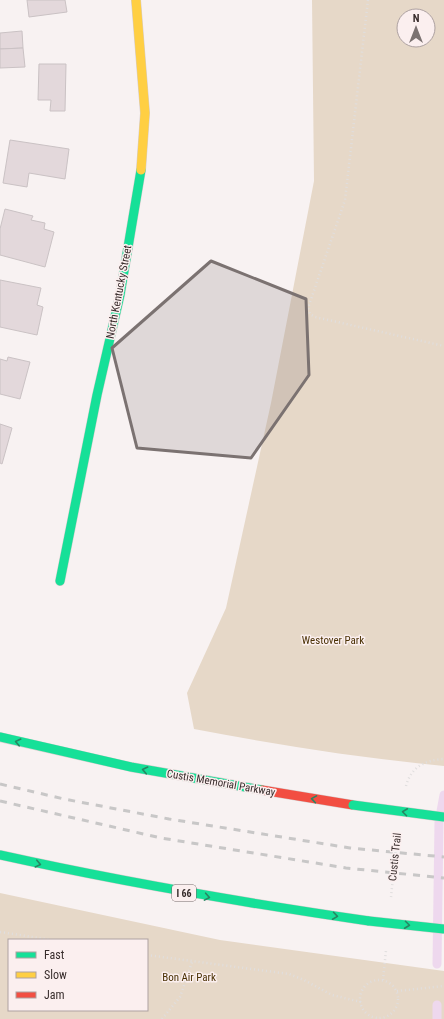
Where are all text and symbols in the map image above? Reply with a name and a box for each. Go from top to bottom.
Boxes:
north arrow [396,8,436,48]
text: N [413,12,420,25]
street label: North Kentucky Street [104,244,134,340]
park label: Westover Park [302,634,364,647]
one-way arrow [15,738,21,746]
one-way arrow [142,766,148,774]
street label: Custis Memorial Parkway [166,767,277,799]
one-way arrow [311,795,317,804]
one-way arrow [402,808,408,817]
street label: Custis Trail [386,832,404,882]
one-way arrow [35,860,41,868]
road number: I 66 [172,885,196,901]
one-way arrow [204,892,210,901]
one-way arrow [332,911,338,920]
one-way arrow [404,920,410,929]
legend [8,939,148,1011]
text: Fast [44,948,65,962]
text: Slow [44,968,67,982]
park label: Bon Air Park [162,971,216,984]
text: Jam [44,988,65,1002]

